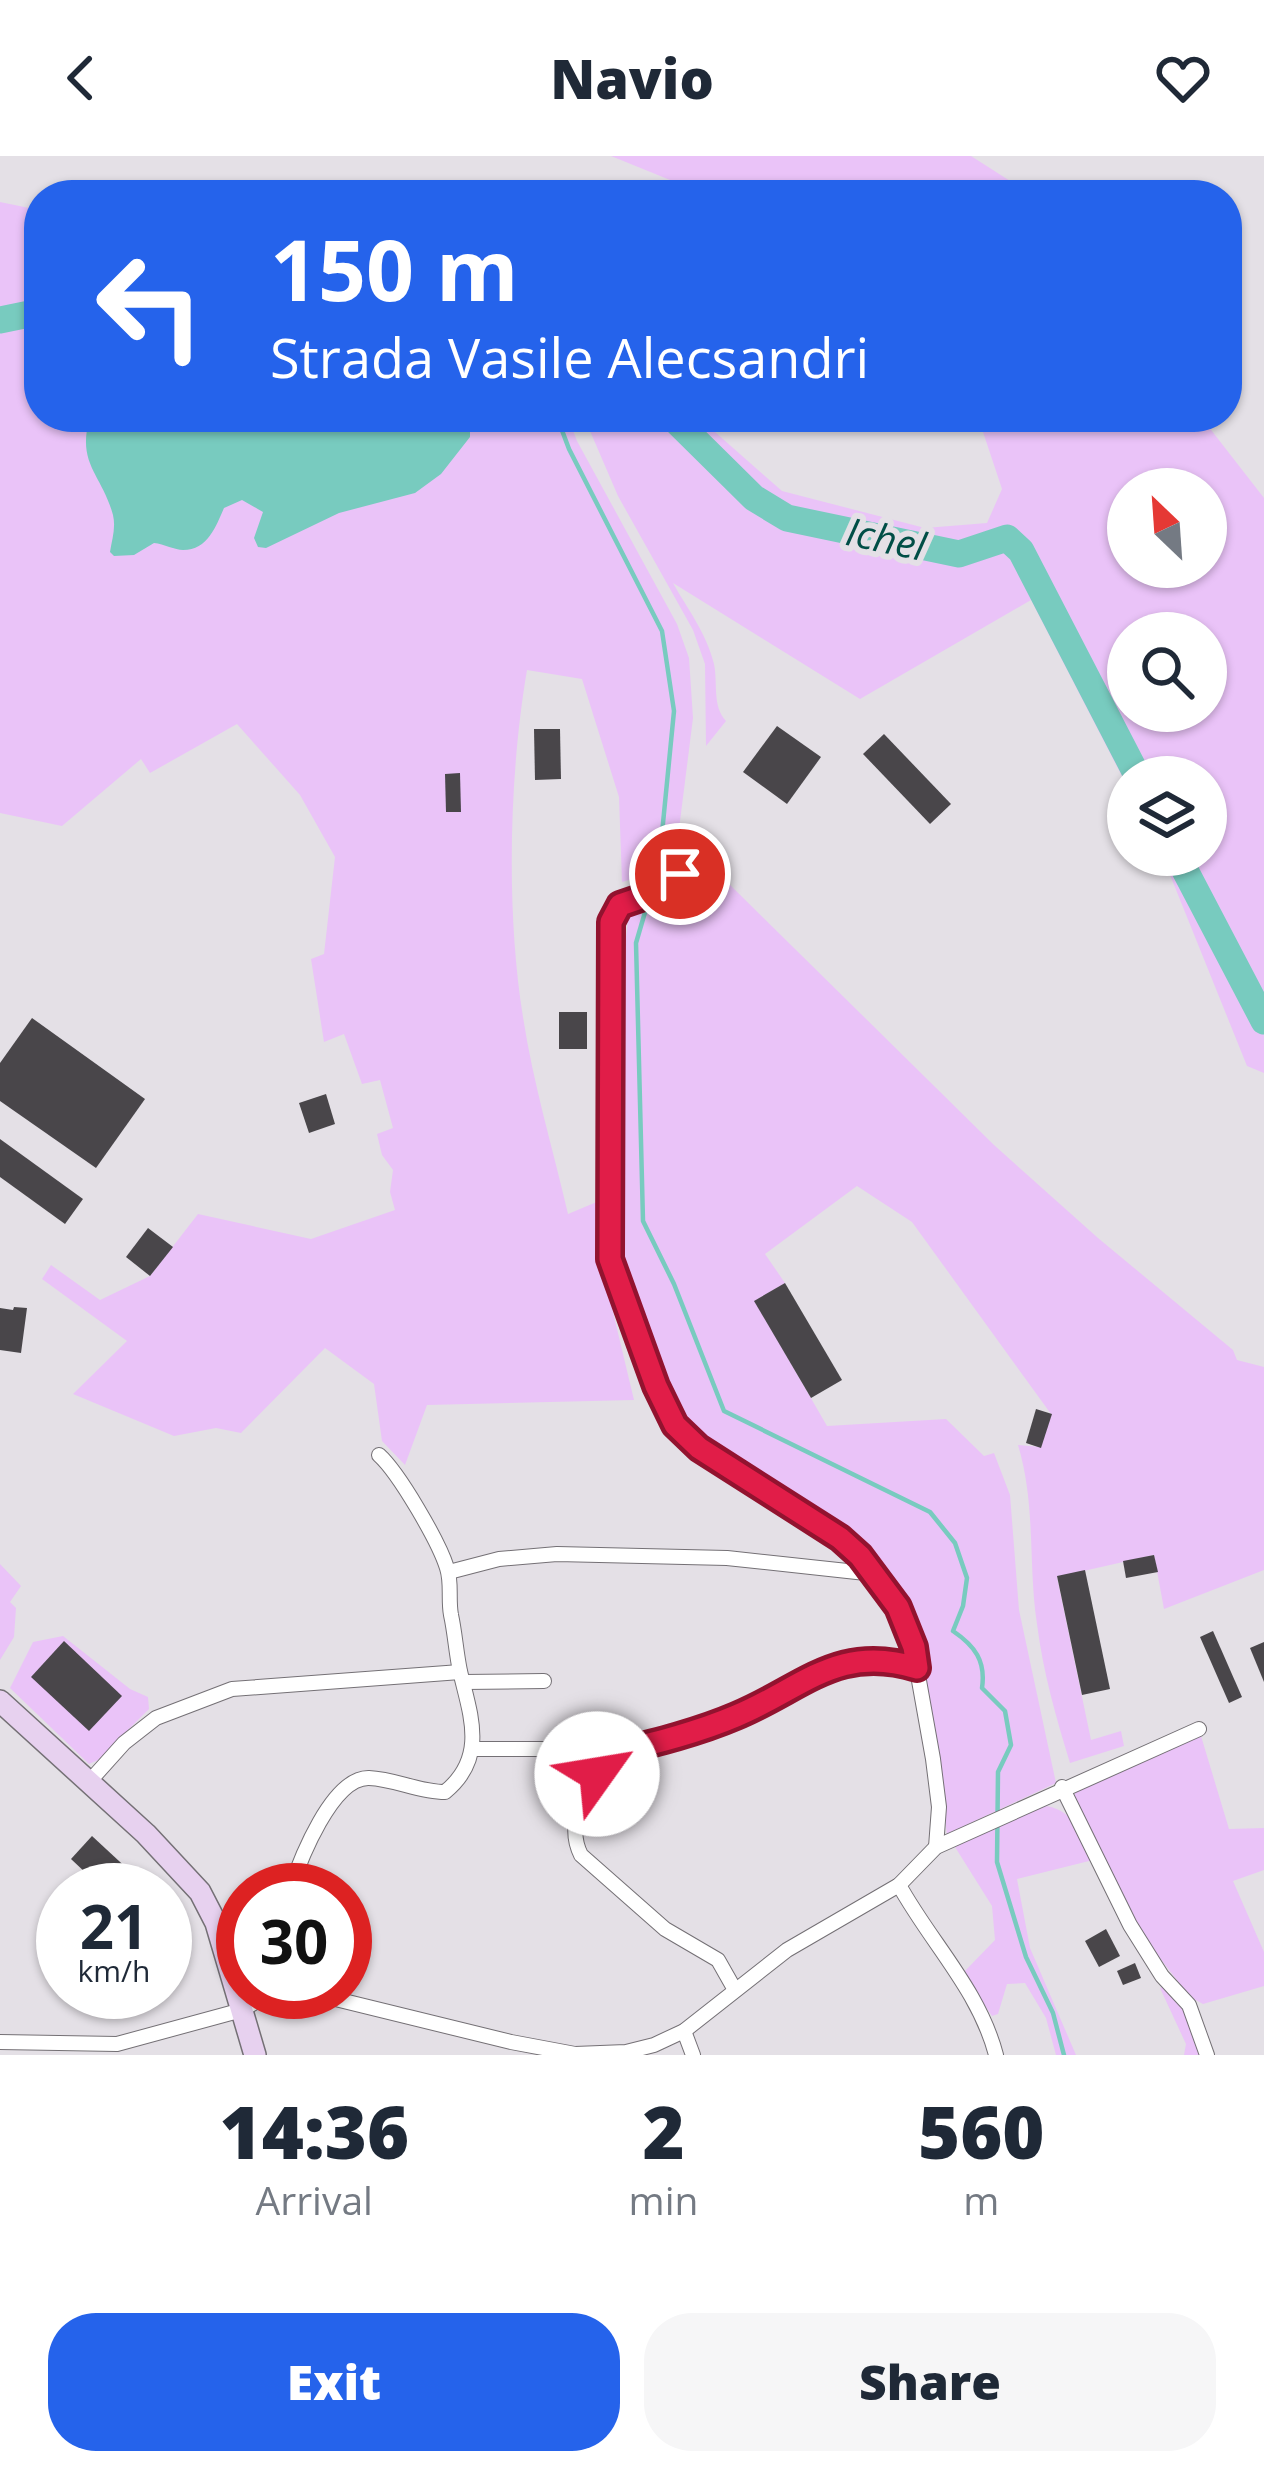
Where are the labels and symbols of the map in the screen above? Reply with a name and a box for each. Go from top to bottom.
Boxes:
north arrow [1107,468,1227,588]
water label: Ichel [842,503,932,572]
pin [629,823,731,925]
position arrow [534,1711,660,1837]
speed limit sign: 30 [216,1863,372,2019]

